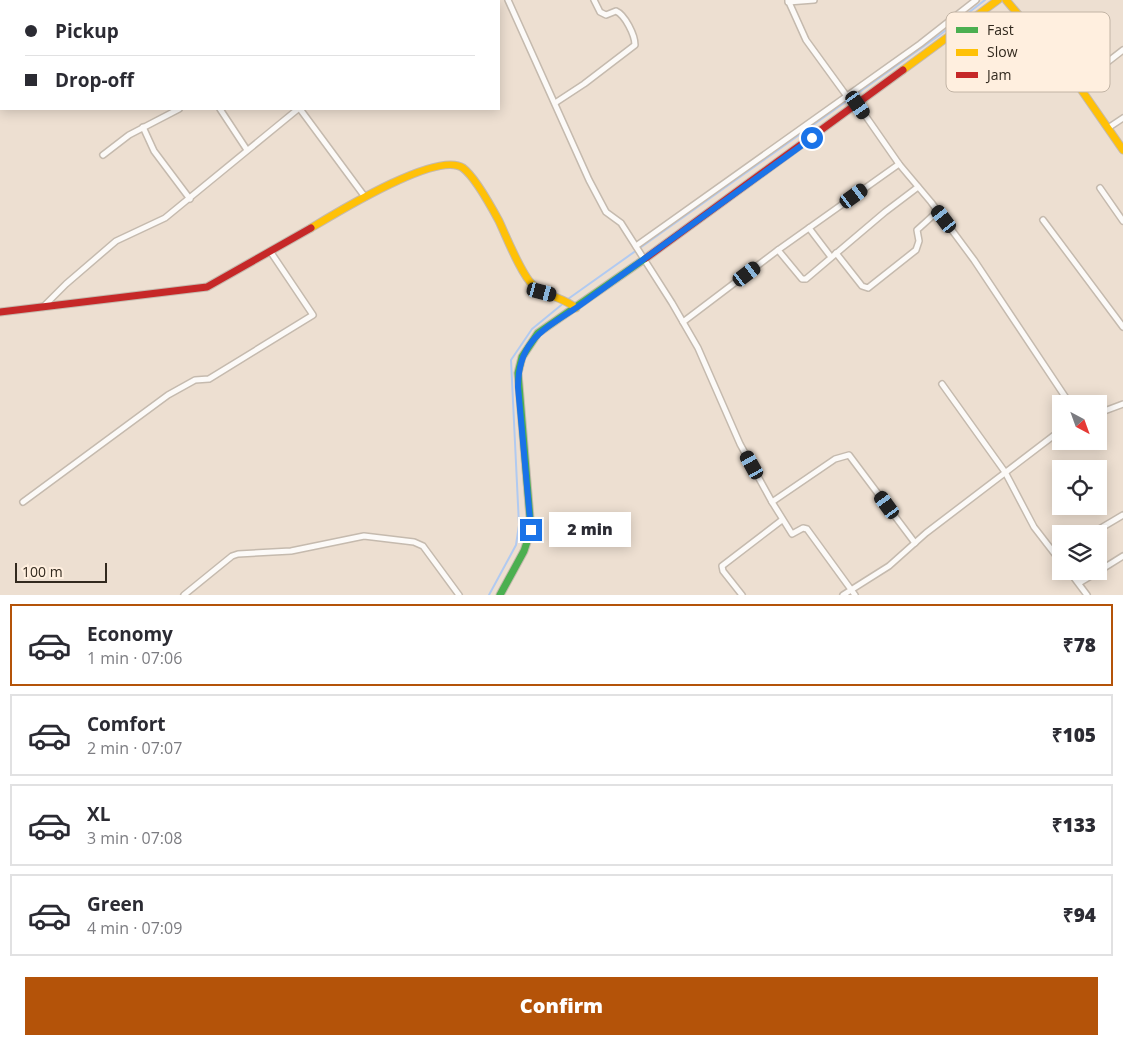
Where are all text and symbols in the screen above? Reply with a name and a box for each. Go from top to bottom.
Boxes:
legend [946,12,1110,92]
text: Pickup [55,18,119,44]
text: Fast [987,20,1014,39]
text: Slow [987,42,1018,61]
text: Jam [985,65,1012,84]
text: Drop-off [55,67,134,93]
car [843,88,872,122]
route start [801,127,823,149]
car [837,181,870,211]
car [928,203,959,235]
car [730,259,763,289]
car [525,281,558,303]
north arrow [1052,395,1108,450]
map controls [1052,395,1107,580]
car [738,448,765,482]
button: locate [1052,460,1107,515]
car [872,488,901,522]
callout: 2 min [548,512,631,548]
text: 2 min [567,518,613,540]
route end [520,519,542,541]
button: layers [1052,525,1107,580]
scale bar [15,560,108,583]
text: 100 m [22,562,63,581]
text: Economy [87,621,173,647]
icon: car [27,623,72,668]
text: ₹78 [1063,632,1096,658]
text: 1 min · 07:06 [87,647,182,669]
text: Comfort [87,711,166,737]
icon: car [27,713,72,758]
text: ₹105 [1052,722,1096,748]
text: 2 min · 07:07 [87,737,182,759]
text: XL [87,801,110,827]
icon: car [27,803,72,848]
text: ₹133 [1052,812,1096,838]
text: 3 min · 07:08 [87,827,182,849]
text: Green [87,891,144,917]
icon: car [27,893,72,938]
text: ₹94 [1063,902,1096,928]
text: 4 min · 07:09 [87,917,182,939]
button: Confirm [25,977,1098,1035]

